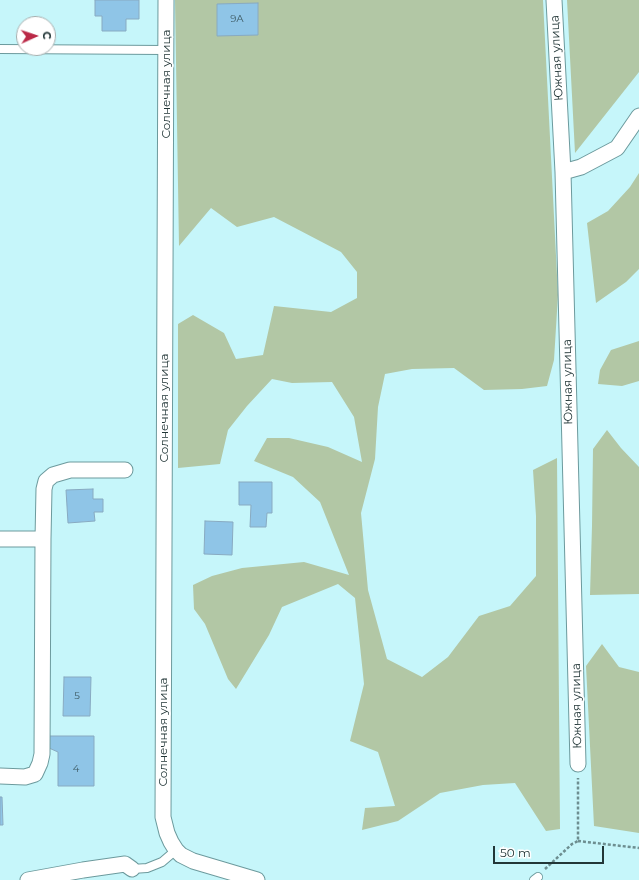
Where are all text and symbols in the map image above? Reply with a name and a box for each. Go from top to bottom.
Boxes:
house number: 9А [230,13,244,25]
street label: Южная улица [548,15,566,101]
north arrow [16,16,56,56]
street label: Солнечная улица [159,29,173,139]
text: С [40,31,54,40]
street label: Южная улица [560,339,576,425]
street label: Солнечная улица [157,353,171,463]
street label: Южная улица [569,663,585,749]
street label: Солнечная улица [156,677,170,787]
house number: 5 [74,690,80,702]
house number: 4 [73,763,79,775]
scale bar [495,838,606,864]
text: 50 m [500,845,531,860]

